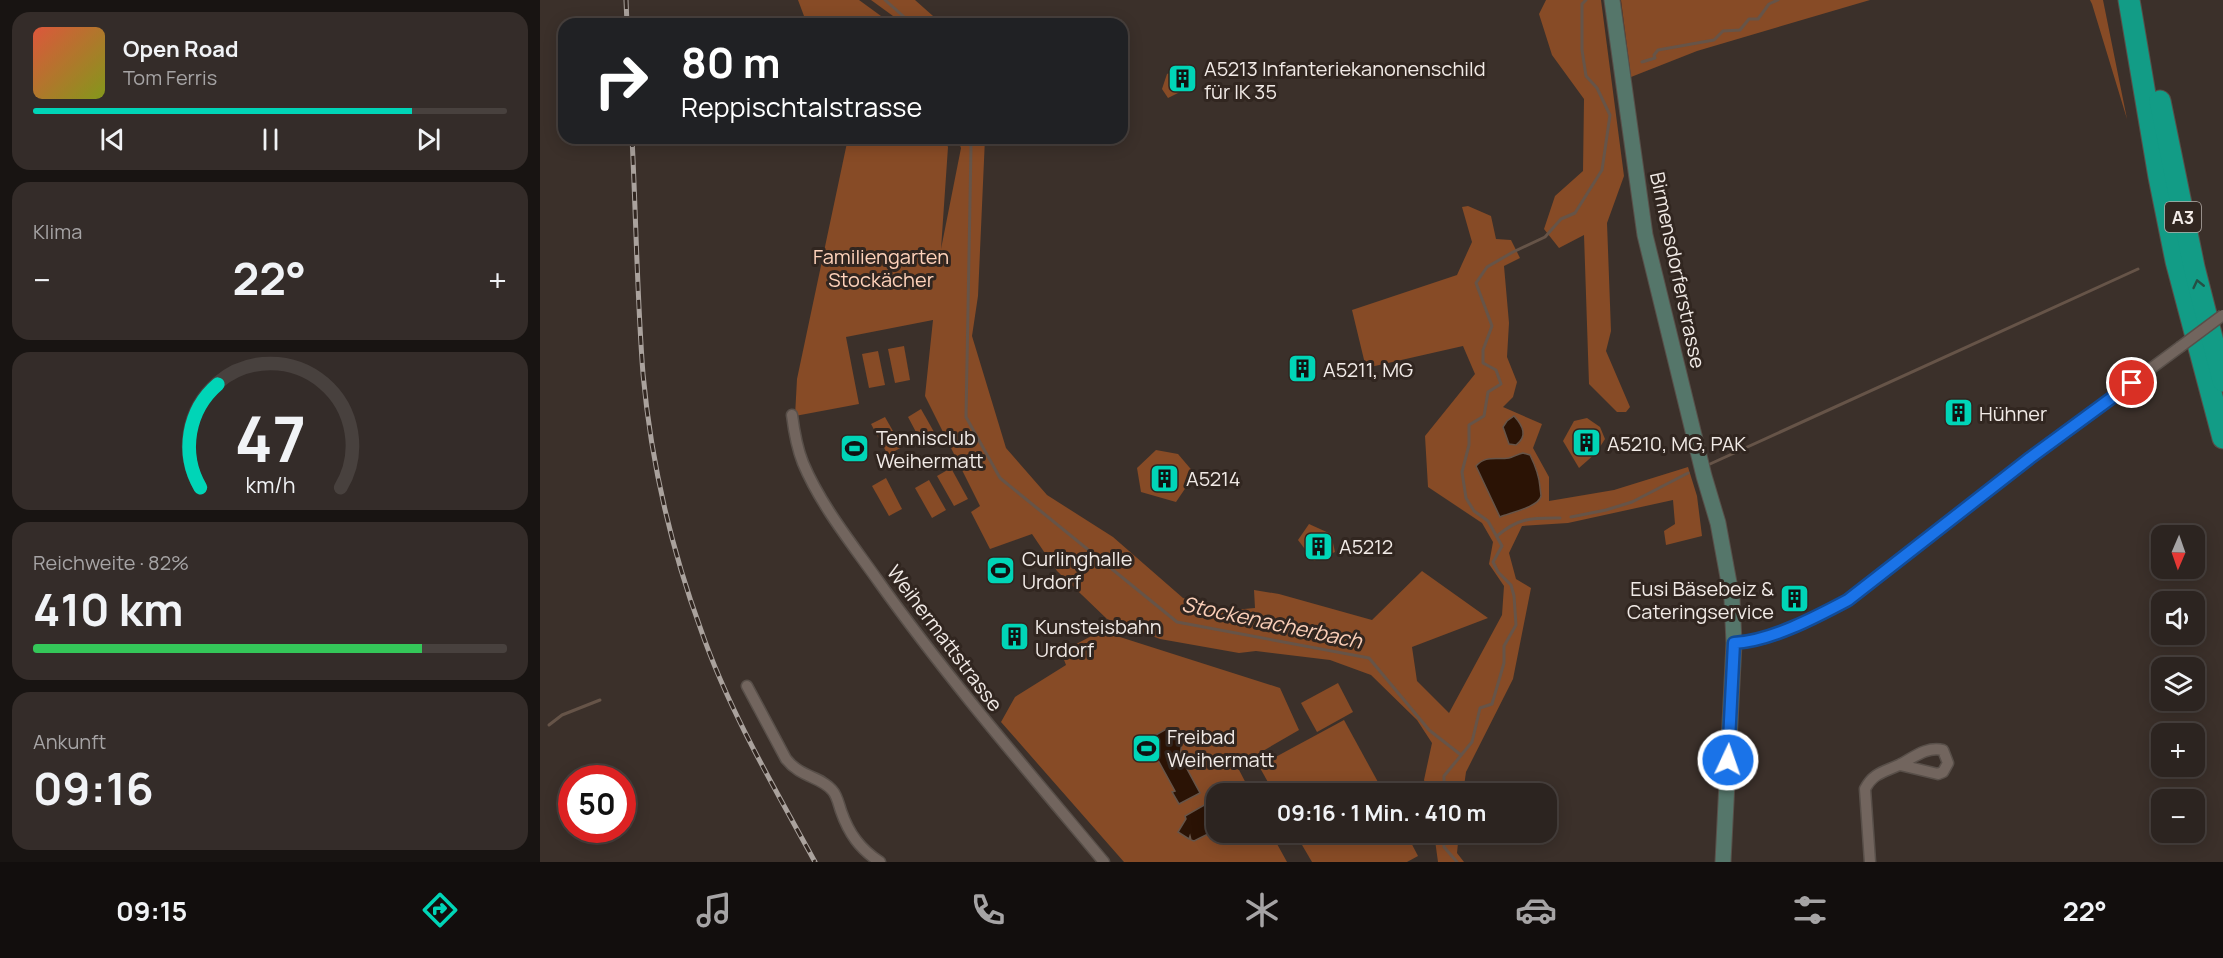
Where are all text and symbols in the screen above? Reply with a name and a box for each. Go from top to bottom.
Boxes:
text: 80 m [681,33,781,91]
text: Open Road [123,34,238,64]
icon: right [582,42,660,120]
place label: A5213 Infanteriekanonenschild für IK 35 [1204,55,1486,105]
building icon: A5213 Infanteriekanonenschild für IK 35 [1167,63,1199,95]
text: Tom Ferris [123,64,217,91]
text: Reppischtalstrasse [681,88,922,125]
icon: previous [96,123,129,156]
icon: pause [254,123,287,156]
icon: next [412,123,445,156]
street label: Birmensdorferstrasse [1644,169,1712,371]
road number: A3 [2165,202,2201,232]
text: Klima [33,218,82,245]
park label: Familiengarten Stockächer [813,243,949,293]
text: 22° [232,247,306,309]
text: − [33,257,51,302]
text: + [488,257,507,302]
one-way arrow [2193,279,2206,289]
building icon: A5211, MG [1286,353,1318,385]
place label: A5211, MG [1323,356,1413,383]
pin [2106,357,2157,408]
icon: arrive [2115,366,2148,399]
text: 47 [234,395,306,481]
building icon: Hühner [1942,397,1974,429]
place label: Hühner [1979,400,2047,427]
place label: Tennisclub Weihermatt [876,424,984,474]
building icon: A5210, MG, PAK [1570,427,1602,459]
place label: A5210, MG, PAK [1607,430,1746,457]
sports icon: Tennisclub Weihermatt [839,433,871,465]
building icon: A5214 [1149,462,1181,494]
place label: A5214 [1186,465,1241,492]
text: km/h [245,470,295,499]
north arrow [2151,525,2205,579]
map controls [2151,525,2205,843]
building icon: A5212 [1302,530,1334,562]
place label: A5212 [1339,533,1393,560]
place label: Curlinghalle Urdorf [1022,545,1132,595]
text: Reichweite · 82% [33,549,189,576]
sports icon: Curlinghalle Urdorf [985,554,1017,586]
street label: Weihermattstrasse [881,559,1009,717]
place label: Eusi Bäsebeiz & Cateringservice [1627,575,1774,625]
text: 410 km [33,578,183,640]
building icon: Eusi Bäsebeiz & Cateringservice [1779,583,1811,615]
water label: Stockenacherbach [1179,589,1366,655]
button: sound [2151,591,2205,645]
place label: Kunsteisbahn Urdorf [1035,613,1162,663]
building icon: Kunsteisbahn Urdorf [998,621,1030,653]
button: layers [2151,657,2205,711]
place label: Freibad Weihermatt [1167,723,1275,773]
button: + [2151,723,2205,777]
text: Ankunft [33,728,106,755]
position arrow [1696,728,1760,792]
sports icon: Freibad Weihermatt [1130,732,1162,764]
text: 09:16 [33,757,154,819]
speed limit sign: 50 [558,765,636,843]
button: − [2151,789,2205,843]
text: 09:16 · 1 Min. · 410 m [1277,798,1486,828]
icon: directions [419,889,461,931]
icon: music [693,889,735,931]
icon: phone [967,889,1009,931]
icon: climate [1241,889,1283,931]
icon: car [1515,889,1557,931]
icon: filters [1789,889,1831,931]
text: 09:15 [116,892,187,929]
text: 22° [2063,892,2107,929]

